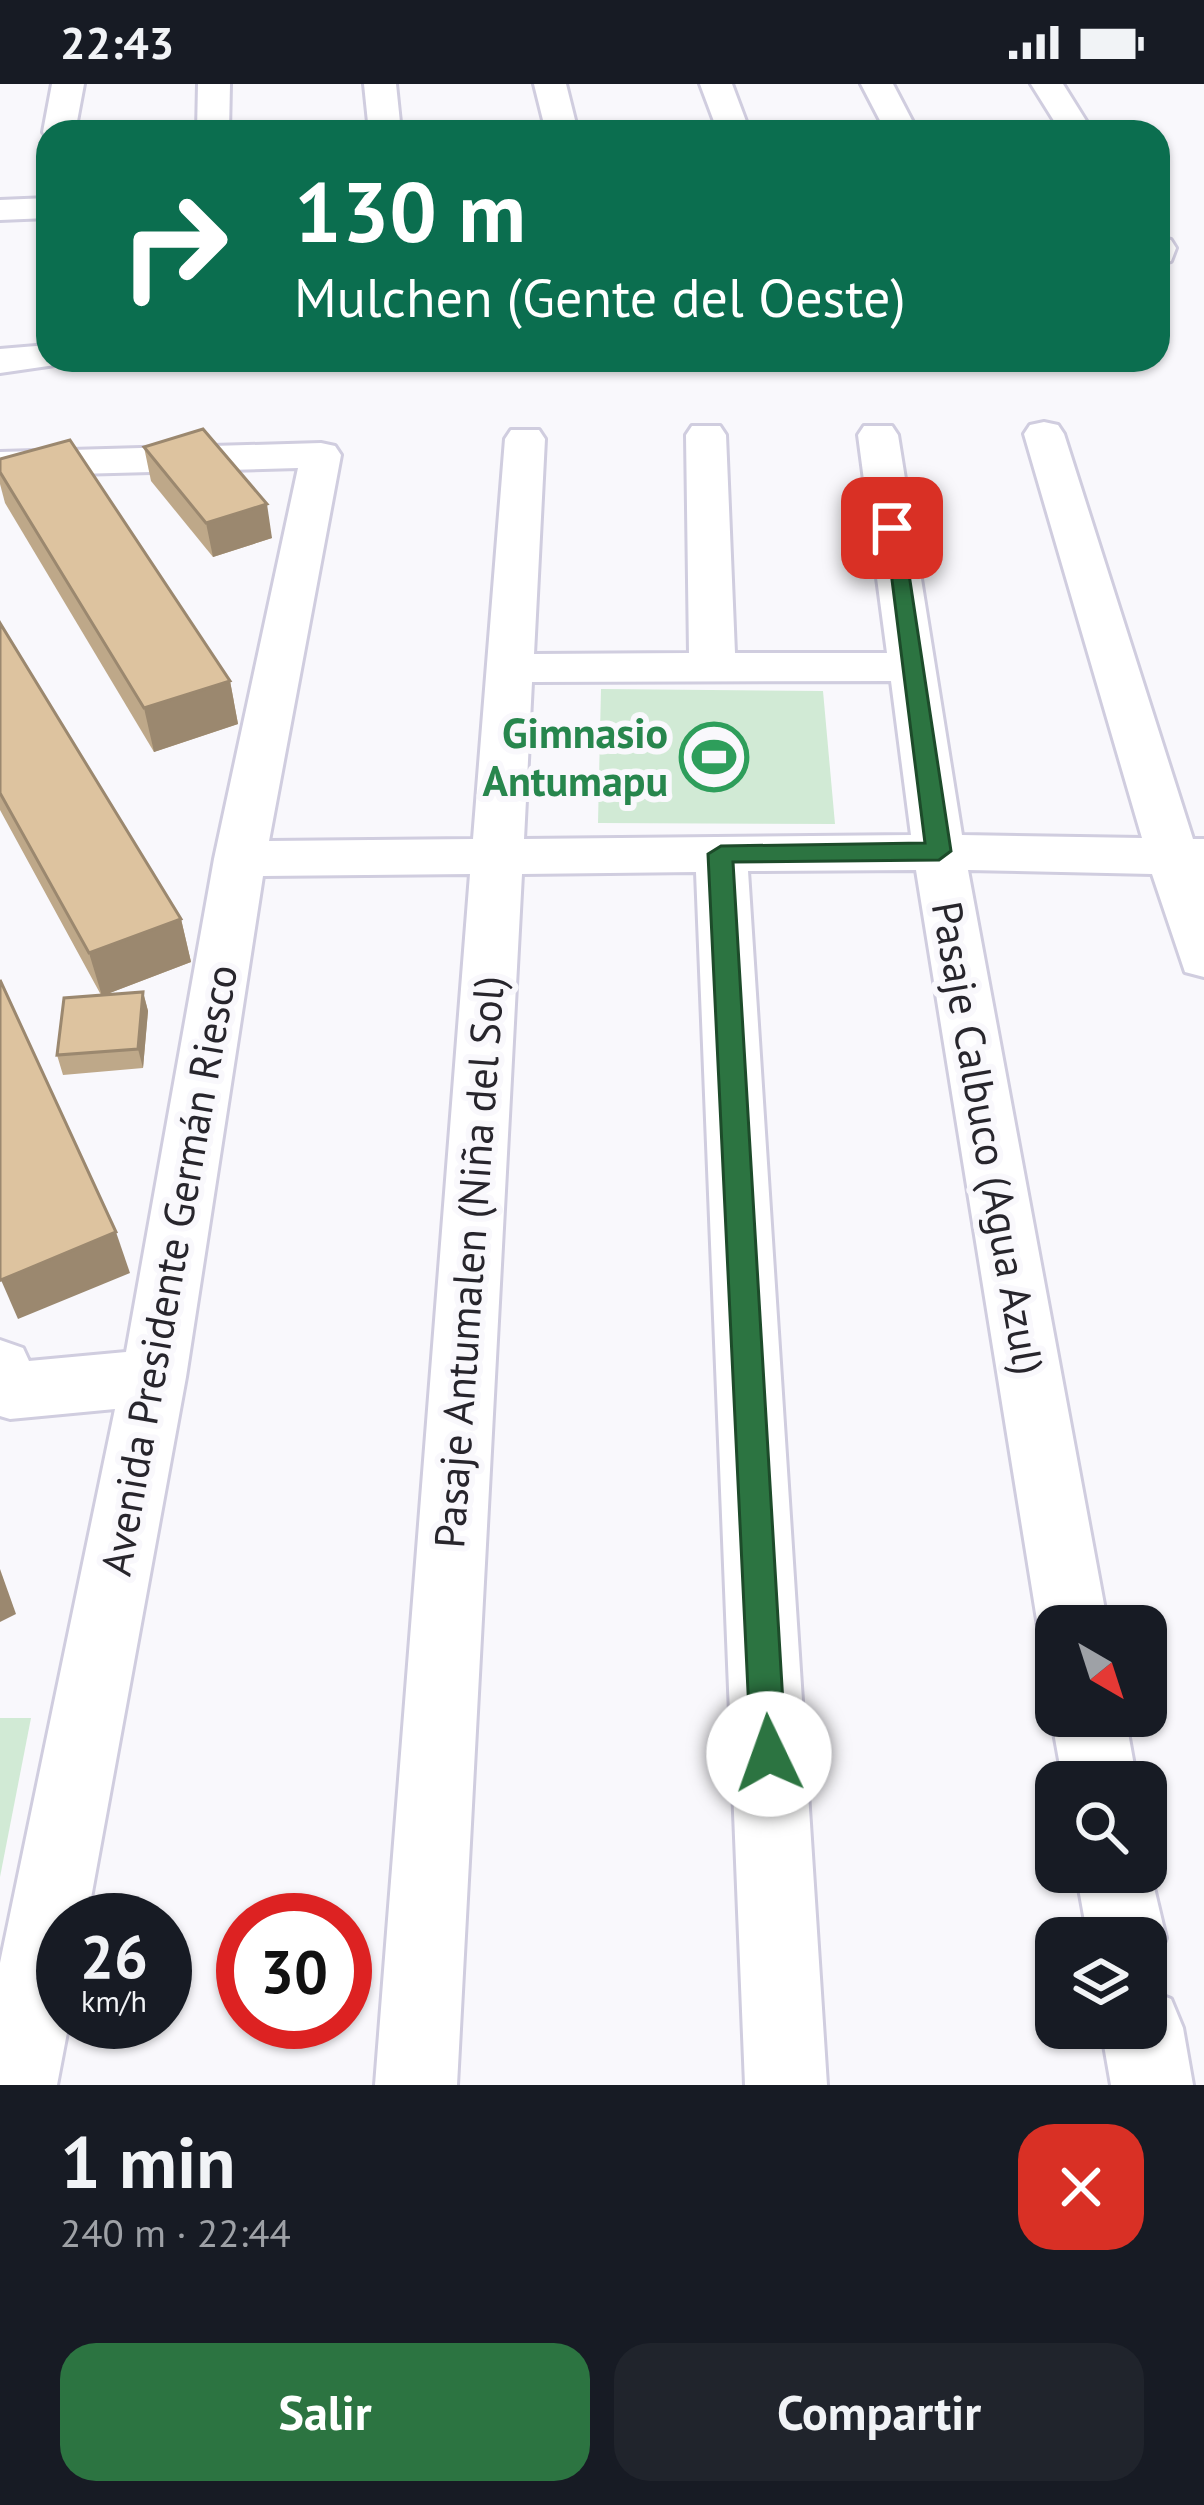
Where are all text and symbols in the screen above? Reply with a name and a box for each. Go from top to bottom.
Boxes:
text: 22:43 [60,13,174,71]
text: 130 m [294,156,526,265]
icon: right [96,168,252,324]
text: Mulchen (Gente del Oeste) [294,262,906,332]
pin [841,477,943,579]
icon: arrive [859,495,925,561]
place label: Gimnasio Antumapu [483,705,668,808]
sports icon: Gimnasio Antumapu [679,722,749,792]
street label: Pasaje Calbuco (Agua Azul) [920,897,1057,1379]
street label: Avenida Presidente Germán Riesco [88,960,249,1580]
street label: Pasaje Antumalen (Niña del Sol) [421,974,516,1550]
north arrow [1035,1605,1167,1737]
map controls [1035,1605,1167,2049]
position arrow [706,1691,832,1817]
button: search [1035,1761,1167,1893]
speed limit sign: 30 [216,1893,372,2049]
text: 26 [80,1917,148,1995]
button: layers [1035,1917,1167,2049]
text: km/h [81,1981,147,2020]
text: 1 min [60,2115,236,2208]
button: close [1018,2124,1144,2250]
text: 240 m · 22:44 [60,2207,291,2258]
button: Salir [60,2343,590,2481]
button: Compartir [614,2343,1144,2481]

